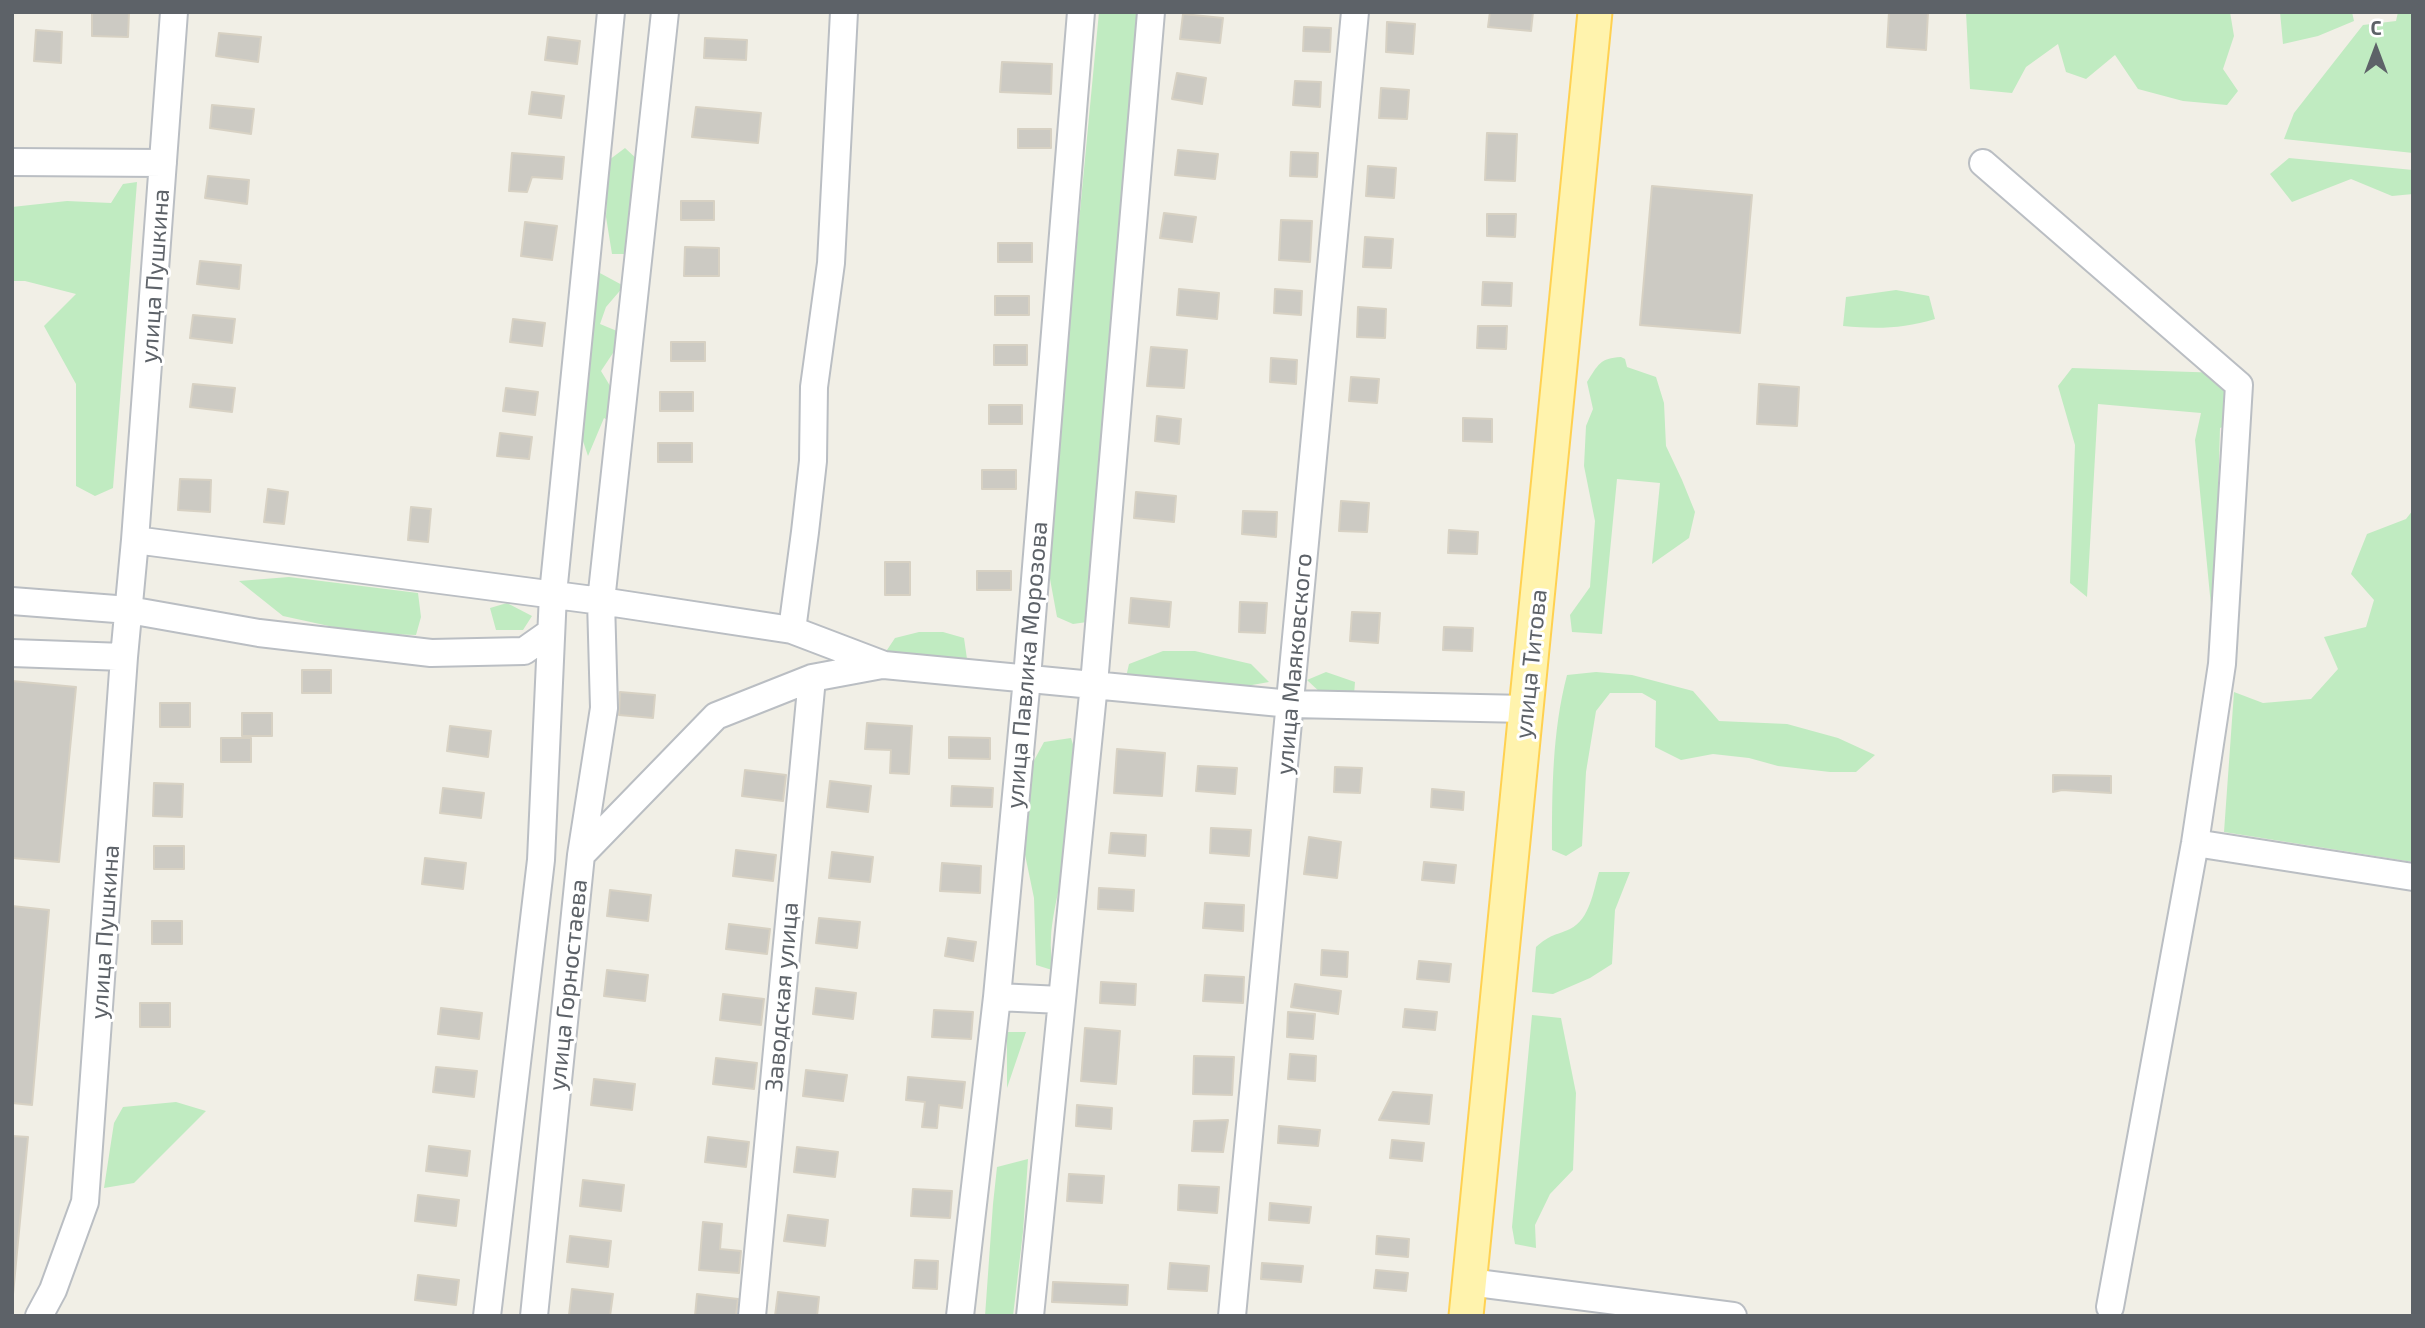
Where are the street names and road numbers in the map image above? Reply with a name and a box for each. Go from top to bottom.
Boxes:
street label: улица Пушкина [135,188,175,364]
street label: улица Павлика Морозова [1000,520,1054,810]
street label: улица Маяковского [1270,552,1318,776]
street label: улица Титова [1509,588,1553,740]
street label: улица Пушкина [85,844,125,1020]
street label: улица Горностаева [543,878,593,1092]
street label: Заводская улица [759,901,805,1093]

